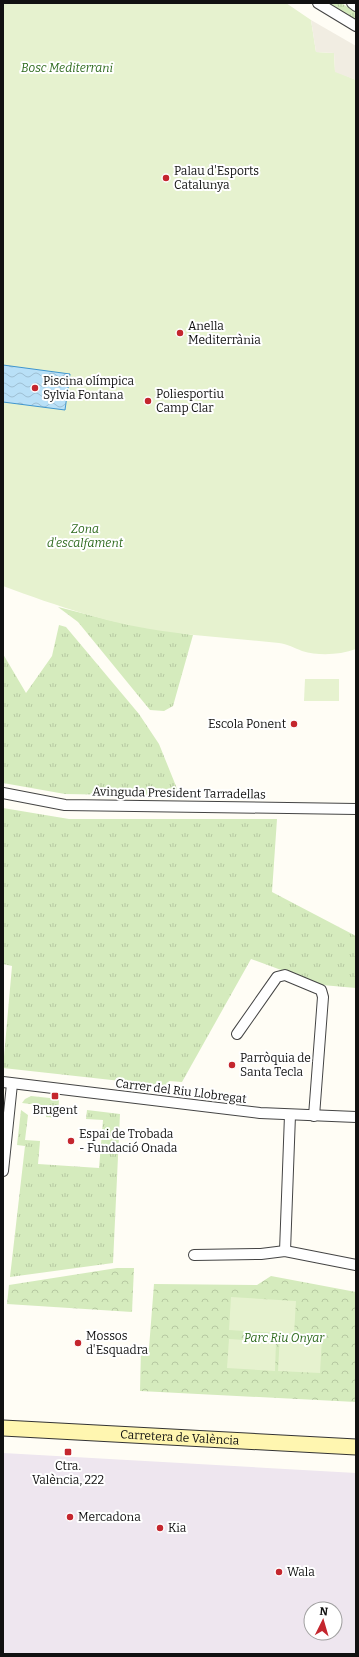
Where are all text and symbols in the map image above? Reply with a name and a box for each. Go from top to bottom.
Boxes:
park label: Bosc Mediterrani [21,61,114,75]
place label: Palau d'Esports Catalunya [174,164,259,192]
marker: Palau d'Esports Catalunya [161,173,171,183]
place label: Anella Mediterrània [188,319,261,347]
marker: Anella Mediterrània [175,328,185,338]
place label: Piscina olímpica Sylvia Fontana [43,374,135,402]
marker: Piscina olímpica Sylvia Fontana [30,383,40,393]
place label: Poliesportiu Camp Clar [156,387,224,415]
marker: Poliesportiu Camp Clar [143,396,153,406]
park label: Zona d'escalfament [47,522,124,550]
place label: Escola Ponent [208,717,287,731]
marker: Escola Ponent [289,719,299,729]
street label: Avinguda President Tarradellas [92,784,266,802]
place label: Parròquia de Santa Tecla [240,1051,311,1079]
marker: Parròquia de Santa Tecla [227,1060,237,1070]
street label: Carrer del Riu Llobregat [115,1076,248,1106]
marker: Brugent [50,1091,60,1101]
place label: Brugent [32,1103,78,1117]
place label: Espai de Trobada - Fundació Onada [79,1127,178,1155]
marker: Espai de Trobada - Fundació Onada [66,1136,76,1146]
place label: Mossos d'Esquadra [86,1329,149,1357]
park label: Parc Riu Onyar [244,1331,325,1345]
marker: Mossos d'Esquadra [73,1338,83,1348]
street label: Carretera de València [120,1427,240,1448]
marker: Ctra. València, 222 [63,1447,73,1457]
place label: Ctra. València, 222 [32,1459,104,1487]
place label: Mercadona [78,1510,141,1524]
marker: Mercadona [65,1512,75,1522]
place label: Kia [168,1521,187,1535]
marker: Kia [155,1523,165,1533]
place label: Wala [287,1565,315,1579]
marker: Wala [274,1567,284,1577]
north arrow [303,1601,343,1641]
text: N [319,1605,329,1618]

